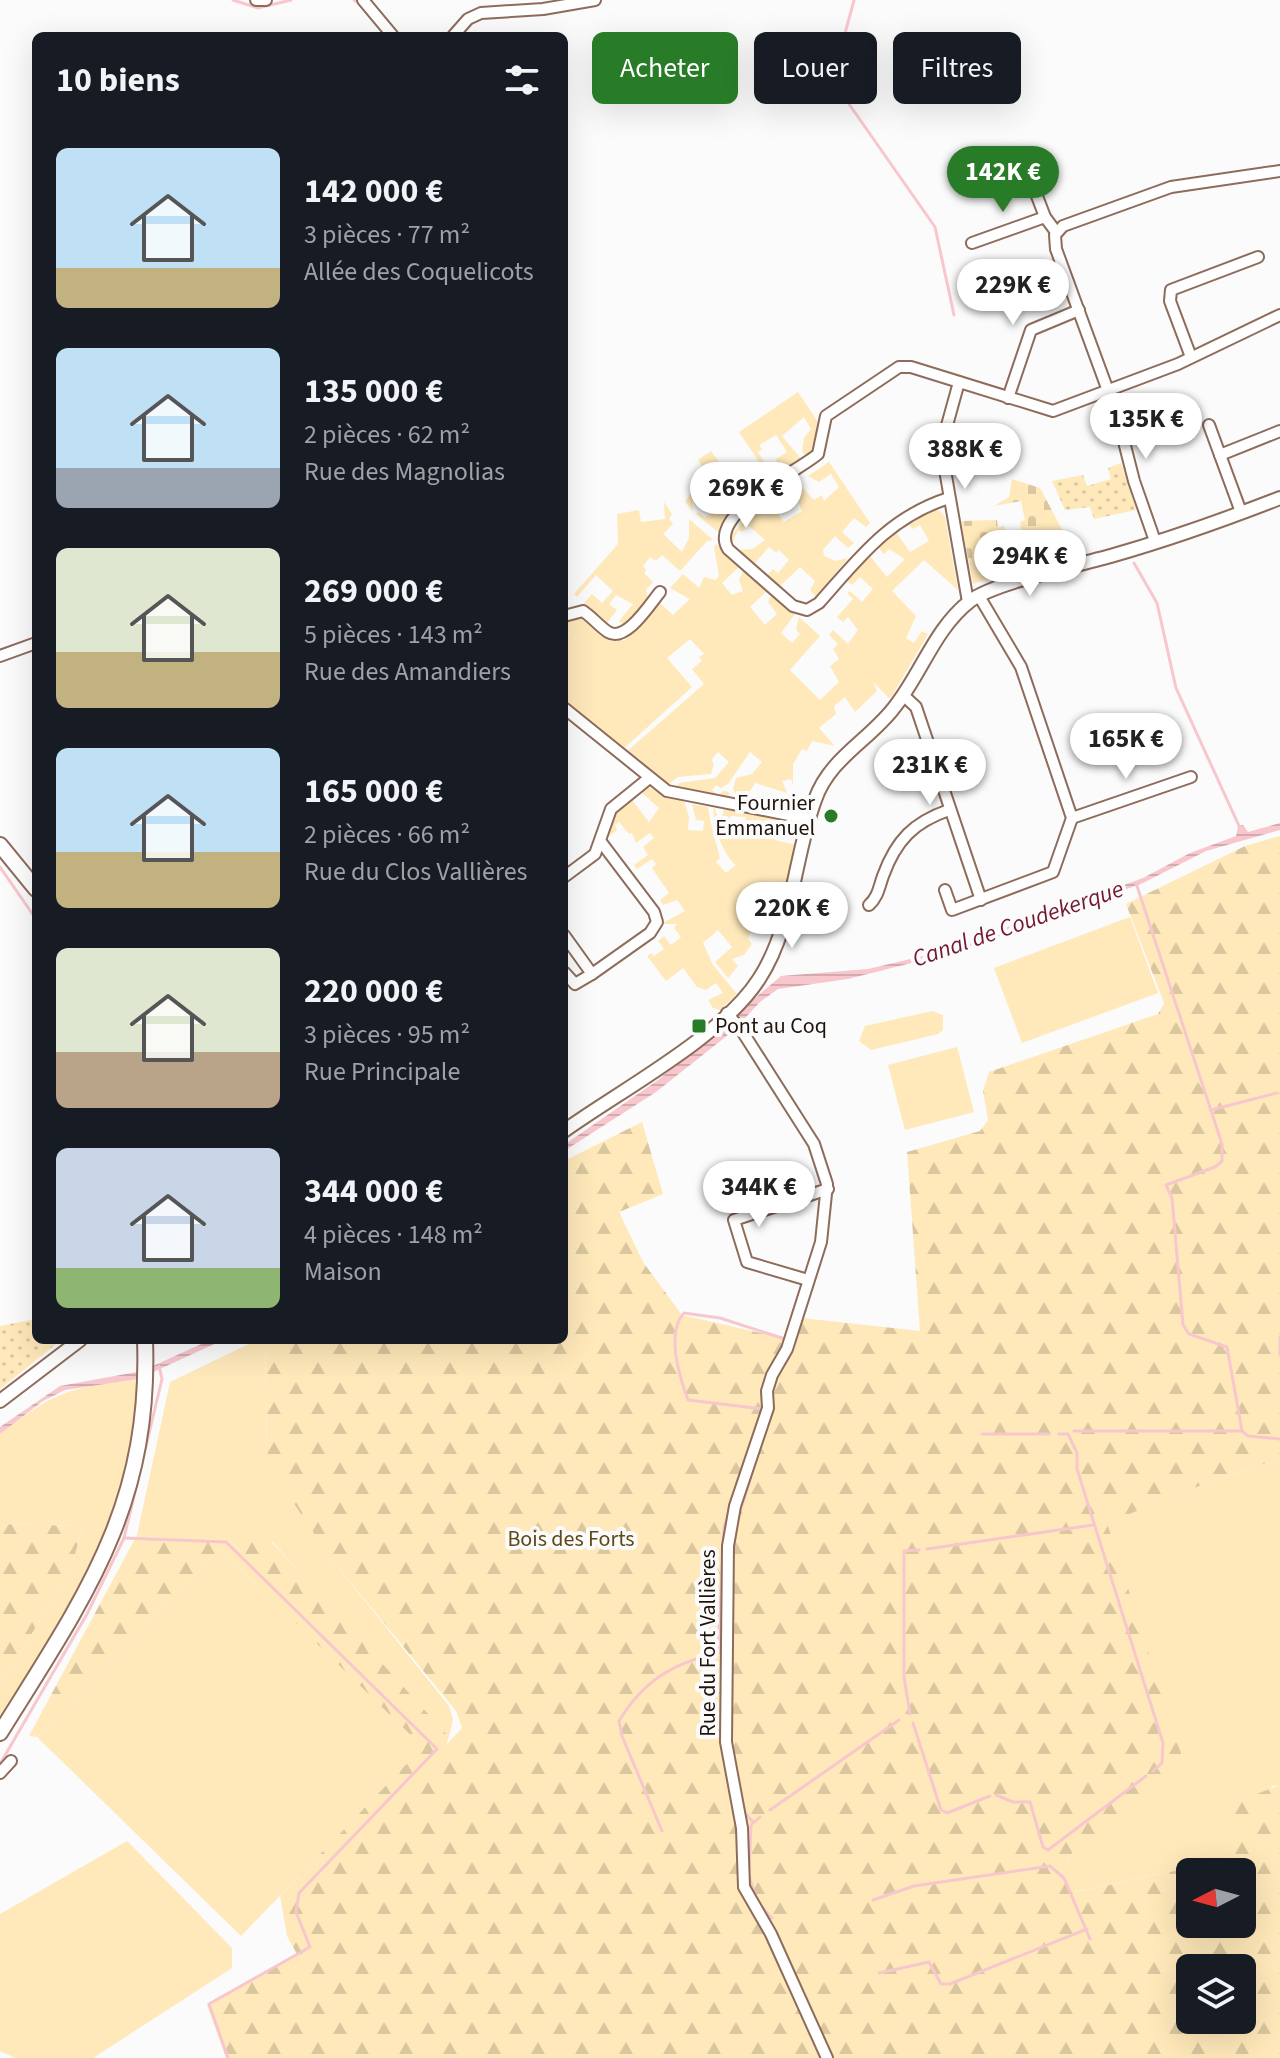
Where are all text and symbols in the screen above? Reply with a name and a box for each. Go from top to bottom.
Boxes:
chip: Acheter [592,32,738,104]
chip: Louer [754,32,877,104]
chip: Filtres [893,32,1021,104]
text: 10 biens [56,56,180,105]
icon: filters [500,58,544,102]
pin: 142K € [938,146,1068,214]
text: 142K € [965,153,1041,190]
text: 142 000 € [304,167,443,216]
icon: home [120,180,216,276]
text: 3 pièces · 77 m² [304,216,470,253]
text: Allée des Coquelicots [304,253,534,290]
pin: 229K € [948,259,1078,327]
text: 229K € [975,266,1051,303]
text: 135 000 € [304,367,443,416]
icon: home [120,380,216,476]
pin: 135K € [1081,393,1211,461]
text: 135K € [1108,400,1184,437]
text: 2 pièces · 62 m² [304,416,470,453]
pin: 388K € [900,423,1030,491]
text: 388K € [927,430,1003,467]
text: Rue des Magnolias [304,453,505,490]
pin: 269K € [681,462,811,530]
text: 269K € [708,469,784,506]
pin: 294K € [965,530,1095,598]
text: 294K € [992,537,1068,574]
text: 269 000 € [304,567,443,616]
icon: home [120,580,216,676]
text: 5 pièces · 143 m² [304,616,483,653]
text: Rue des Amandiers [304,653,511,690]
pin: 165K € [1061,713,1191,781]
text: 165K € [1088,720,1164,757]
pin: 231K € [865,739,995,807]
text: 231K € [892,746,968,783]
text: 165 000 € [304,767,443,816]
icon: home [120,780,216,876]
place label: Fournier Emmanuel [715,787,815,844]
marker: Fournier Emmanuel [822,807,840,825]
text: 2 pièces · 66 m² [304,816,470,853]
text: Rue du Clos Vallières [304,853,527,890]
water label: Canal de Coudekerque [908,871,1128,977]
pin: 220K € [727,882,857,950]
text: 220K € [754,889,830,926]
text: 220 000 € [304,967,443,1016]
icon: home [120,980,216,1076]
place label: Pont au Coq [715,1010,827,1042]
text: 3 pièces · 95 m² [304,1016,470,1053]
marker: Pont au Coq [690,1017,708,1035]
text: Rue Principale [304,1053,460,1090]
pin: 344K € [694,1161,824,1229]
text: 344 000 € [304,1167,443,1216]
text: 344K € [721,1168,797,1205]
icon: home [120,1180,216,1276]
text: 4 pièces · 148 m² [304,1216,483,1253]
text: Maison [304,1253,382,1290]
park label: Bois des Forts [507,1523,635,1555]
street label: Rue du Fort Vallières [692,1549,724,1737]
north arrow [1176,1858,1256,1938]
map controls [1176,1858,1256,2034]
button: layers [1176,1954,1256,2034]

